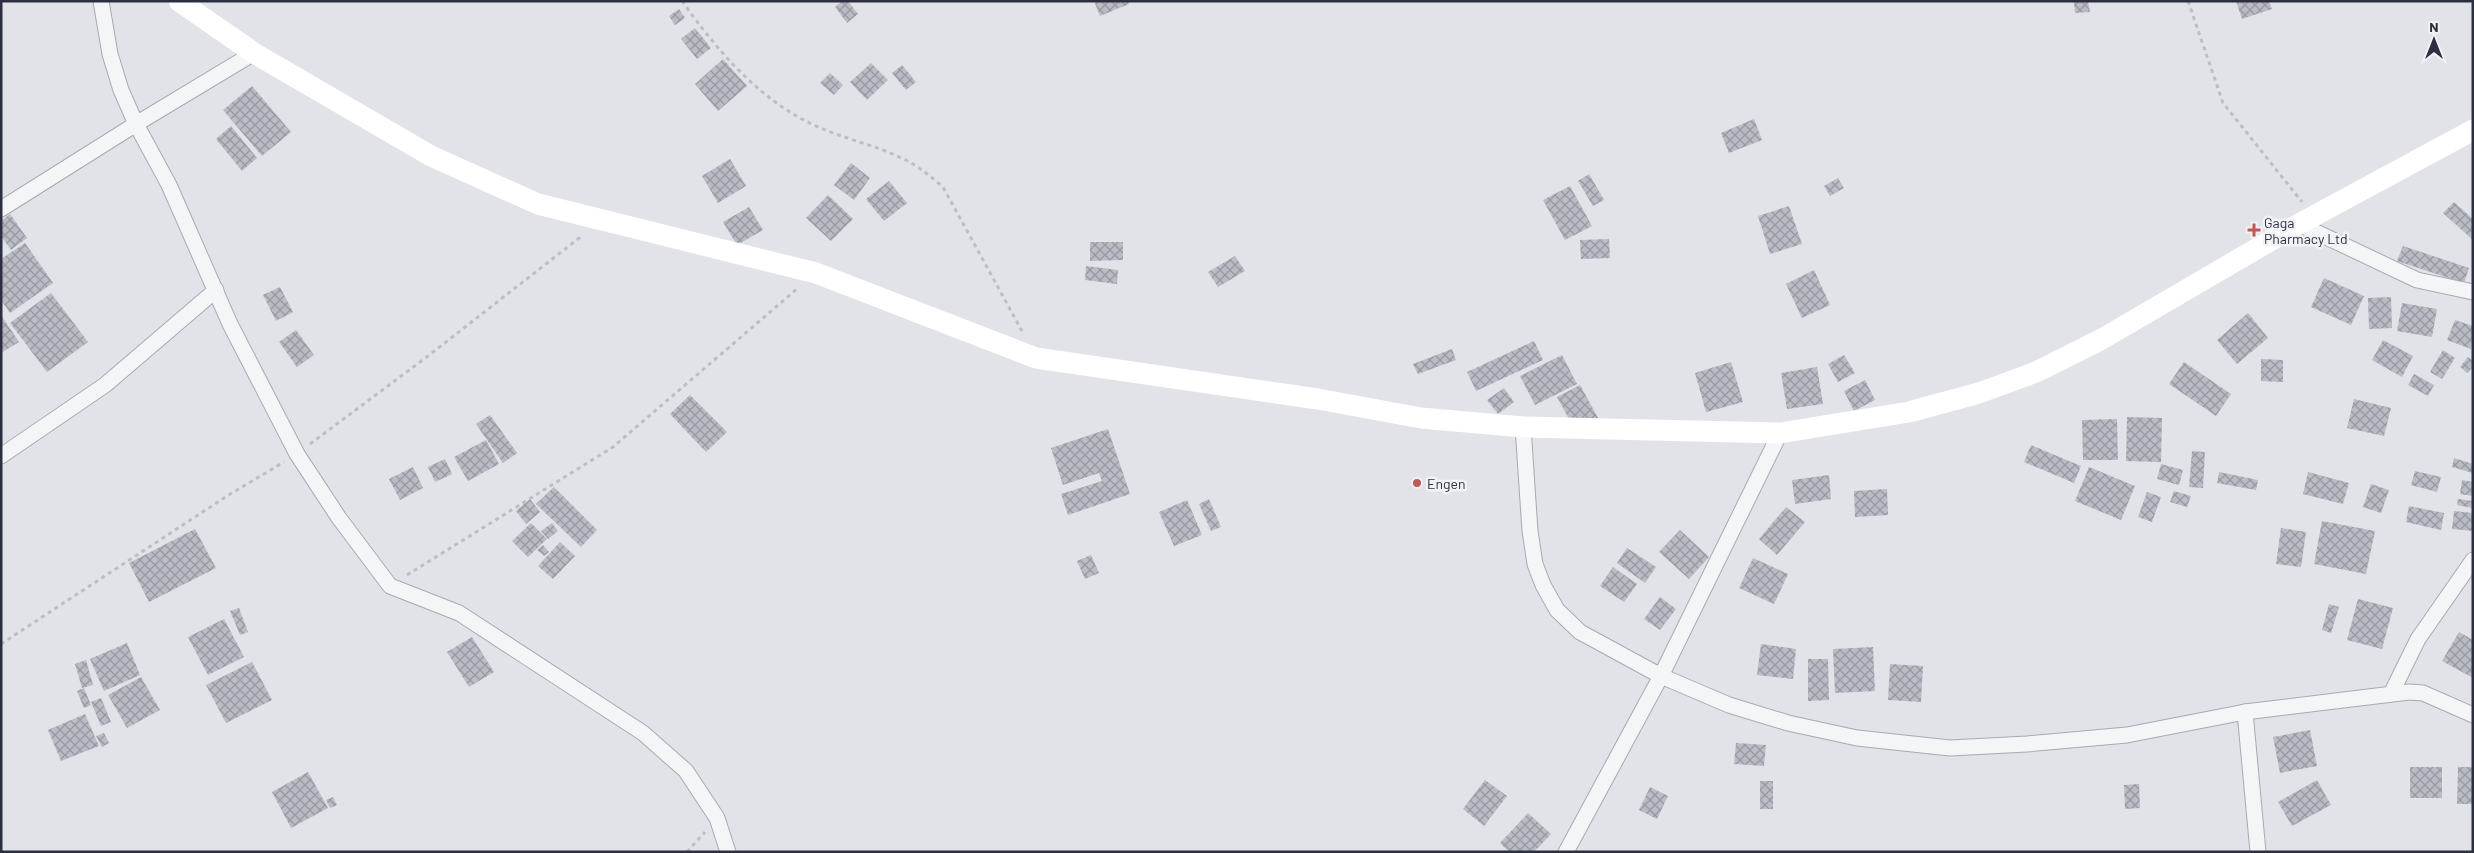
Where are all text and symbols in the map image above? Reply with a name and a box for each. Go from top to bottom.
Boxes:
north arrow [2409,15,2459,65]
text: N [2429,18,2439,35]
place label: Gaga Pharmacy Ltd [2264,214,2348,247]
marker: Gaga Pharmacy Ltd [2248,224,2260,236]
place label: Engen [1427,475,1466,492]
marker: Engen [1411,477,1423,489]

